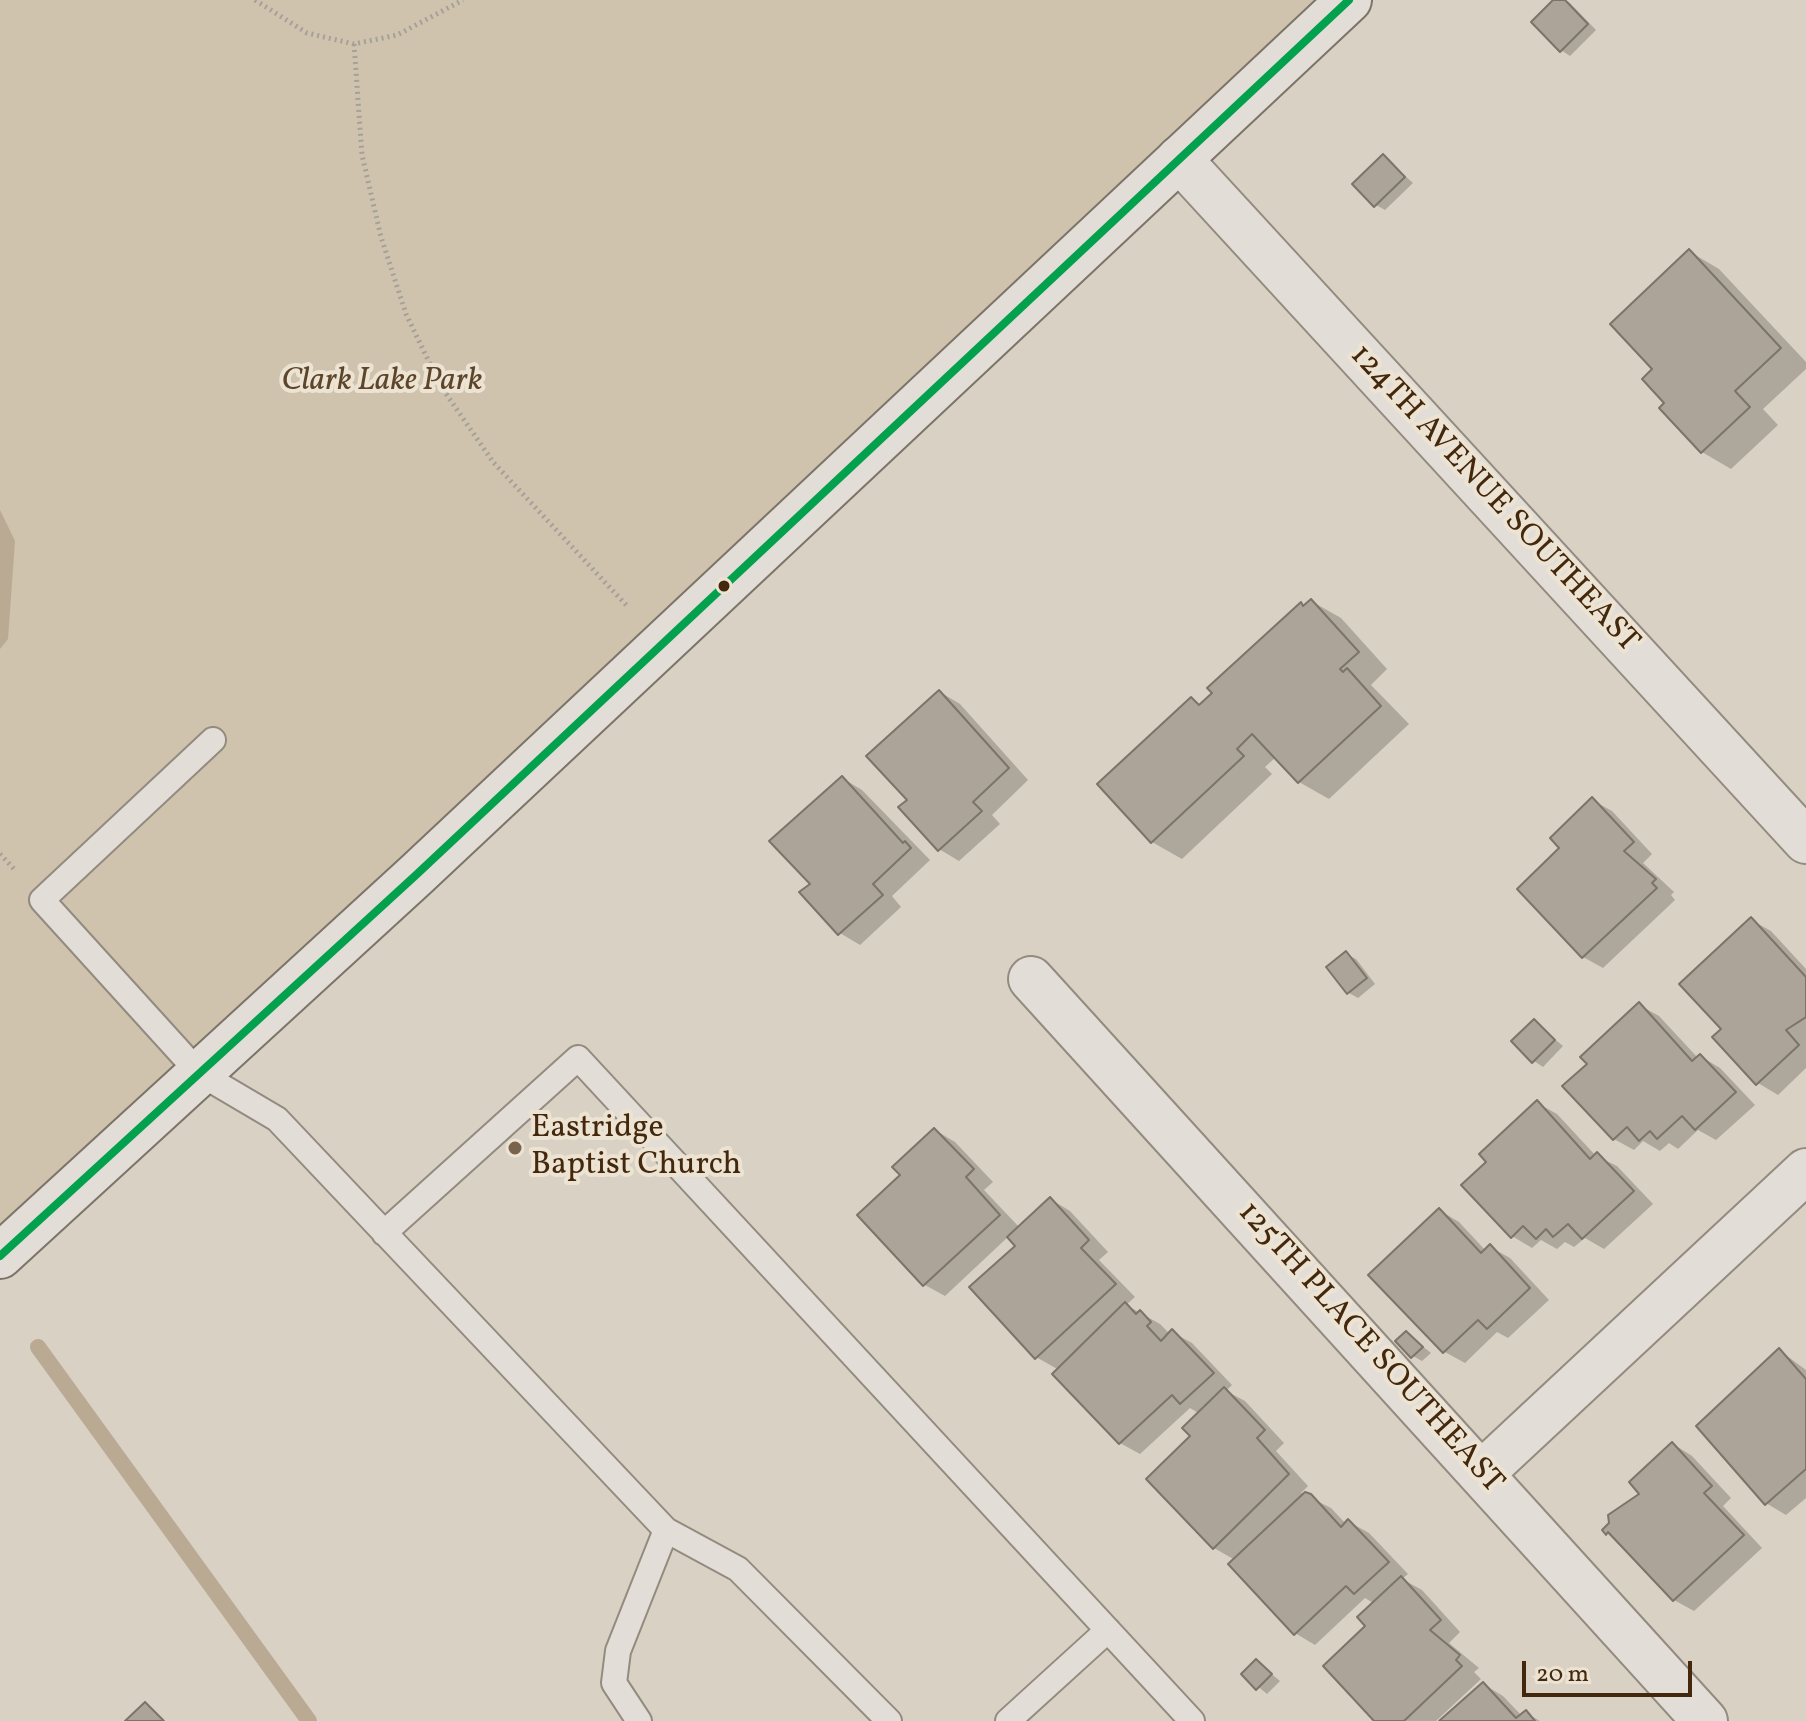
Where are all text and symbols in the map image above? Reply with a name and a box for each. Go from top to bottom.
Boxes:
street label: 124TH AVENUE SOUTHEAST [1340,338,1646,662]
park label: Clark Lake Park [282,364,482,402]
unlabelled marker [716,578,732,594]
place label: Eastridge Baptist Church [531,1111,741,1186]
marker: Eastridge Baptist Church [506,1139,524,1157]
street label: 125TH PLACE SOUTHEAST [1228,1195,1510,1503]
scale bar [1526,1645,1696,1695]
text: 20 m [1536,1658,1589,1692]

